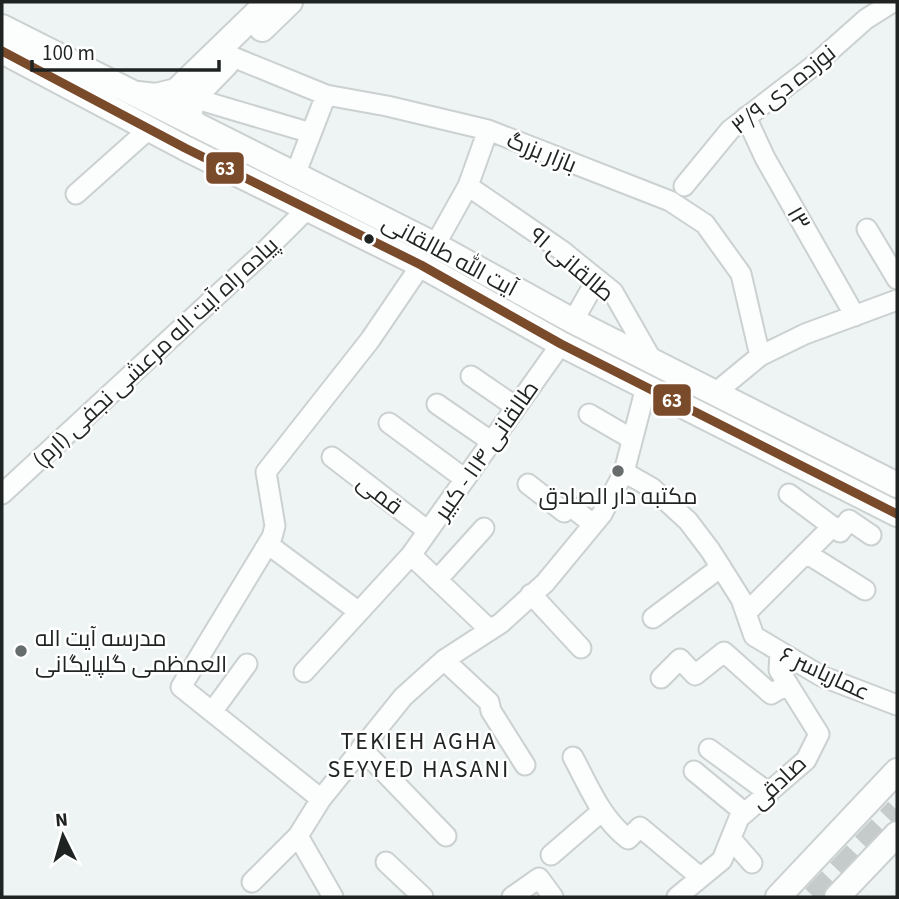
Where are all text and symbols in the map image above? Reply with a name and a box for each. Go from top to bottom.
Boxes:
scale bar [32,28,219,72]
street label: نوزده دی ۳/۹ [724,37,843,142]
text: 100 m [42,38,95,68]
street label: بازار بزرگ [502,124,582,181]
line badge: 63 [205,151,245,185]
text: 63 [215,156,235,183]
street label: ۱۳ [779,200,819,236]
street label: آیت الله طالقانی [376,206,523,305]
street label: طالقانی ۹۱ [522,219,621,310]
street label: پیاده راه آیت اله مرعشی نجفی (ارم) [25,229,286,475]
unlabelled marker [362,232,376,246]
street label: طالقانی ۱۱۴ - کبیر [425,374,547,528]
line badge: 63 [652,383,692,417]
text: 63 [662,388,682,415]
marker: مکتبه دار الصادق [610,463,626,479]
street label: قمی [350,466,409,523]
place label: مکتبه دار الصادق [538,480,698,513]
place label: مدرسه آیت اله العمظمی گلپایگانی [35,622,227,681]
street label: عماریاسر ۶ [774,638,875,709]
marker: مدرسه آیت اله العمظمی گلپایگانی [13,643,29,659]
district label: TEKIEH AGHA SEYYED HASANI [328,724,510,787]
street label: صادقی [743,748,814,817]
north arrow [28,801,98,871]
text: N [54,807,69,835]

